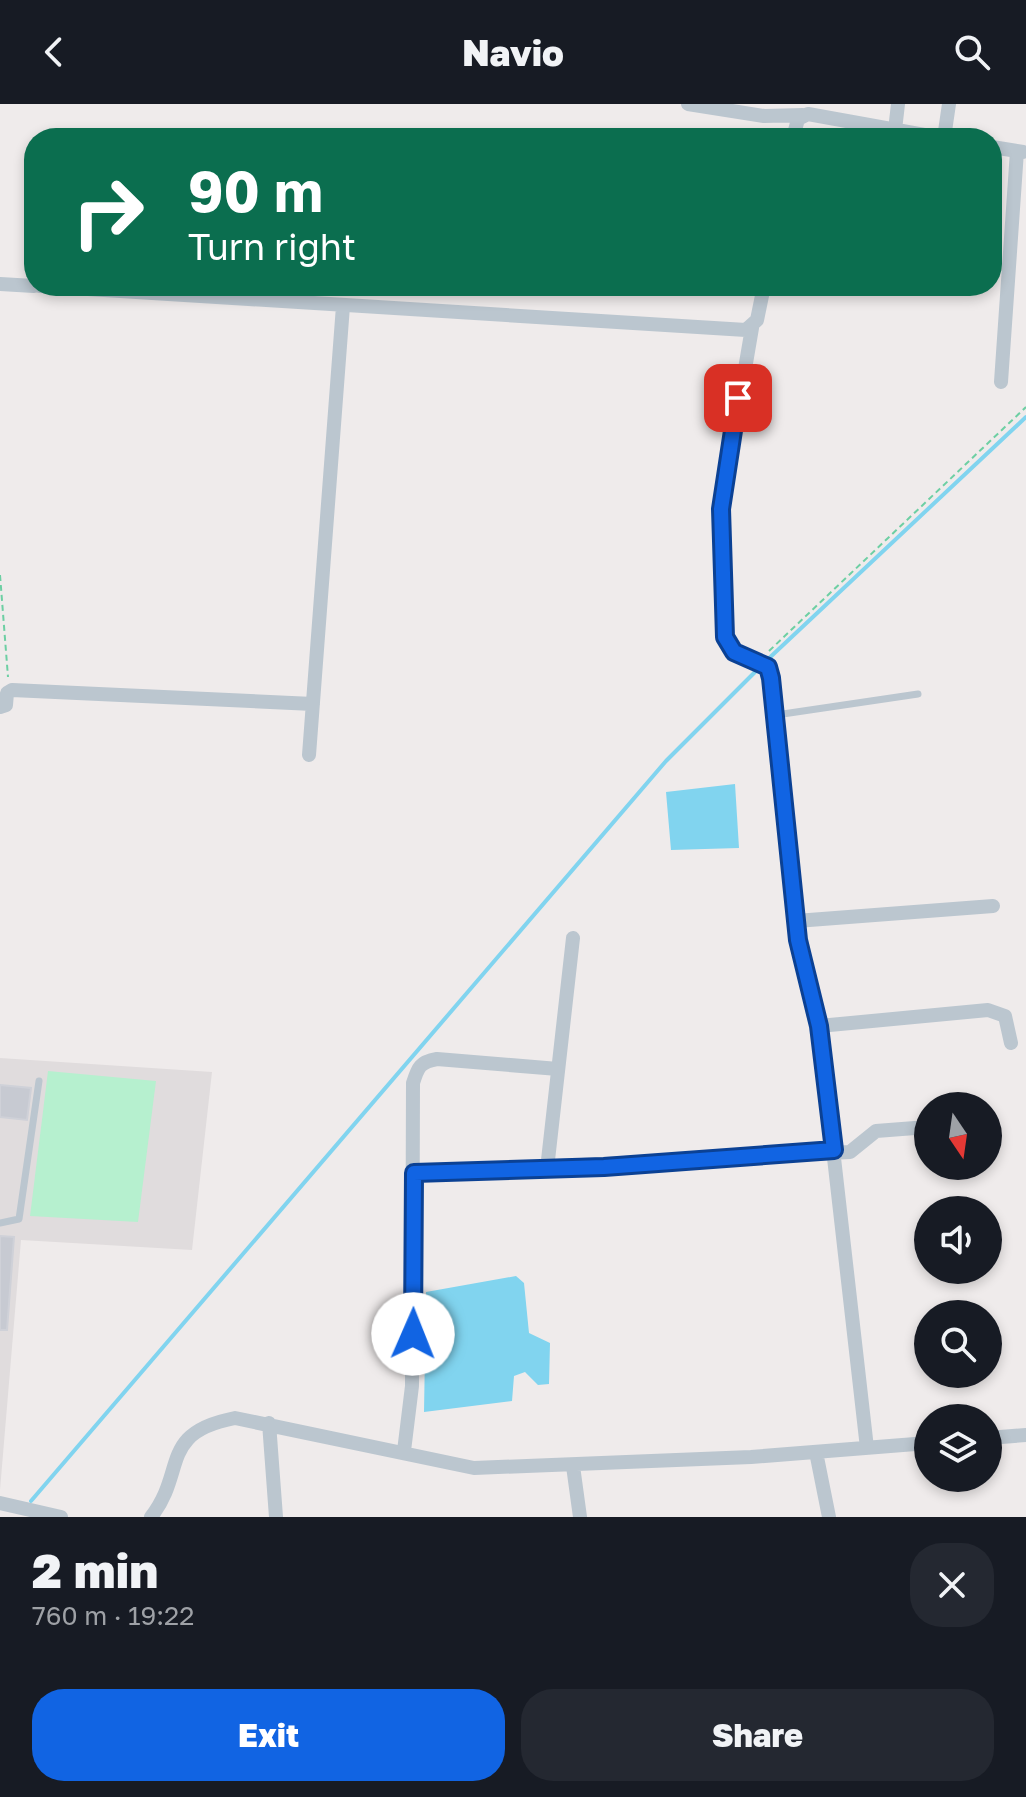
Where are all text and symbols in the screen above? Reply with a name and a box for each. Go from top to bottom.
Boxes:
icon: back [32,30,76,74]
icon: search [950,30,994,74]
text: Navio [462,31,564,74]
text: 90 m [188,157,323,224]
icon: right [56,160,160,264]
text: Turn right [188,225,356,268]
pin [704,364,772,432]
icon: arrive [716,376,760,420]
north arrow [914,1092,1002,1180]
map controls [914,1092,1002,1492]
button: sound [914,1196,1002,1284]
position arrow [371,1292,455,1376]
button: search [914,1300,1002,1388]
button: layers [914,1404,1002,1492]
text: 2 min [32,1541,158,1599]
button: close [910,1543,994,1627]
text: 760 m · 19:22 [32,1600,194,1631]
button: Exit [32,1689,505,1781]
button: Share [521,1689,994,1781]

